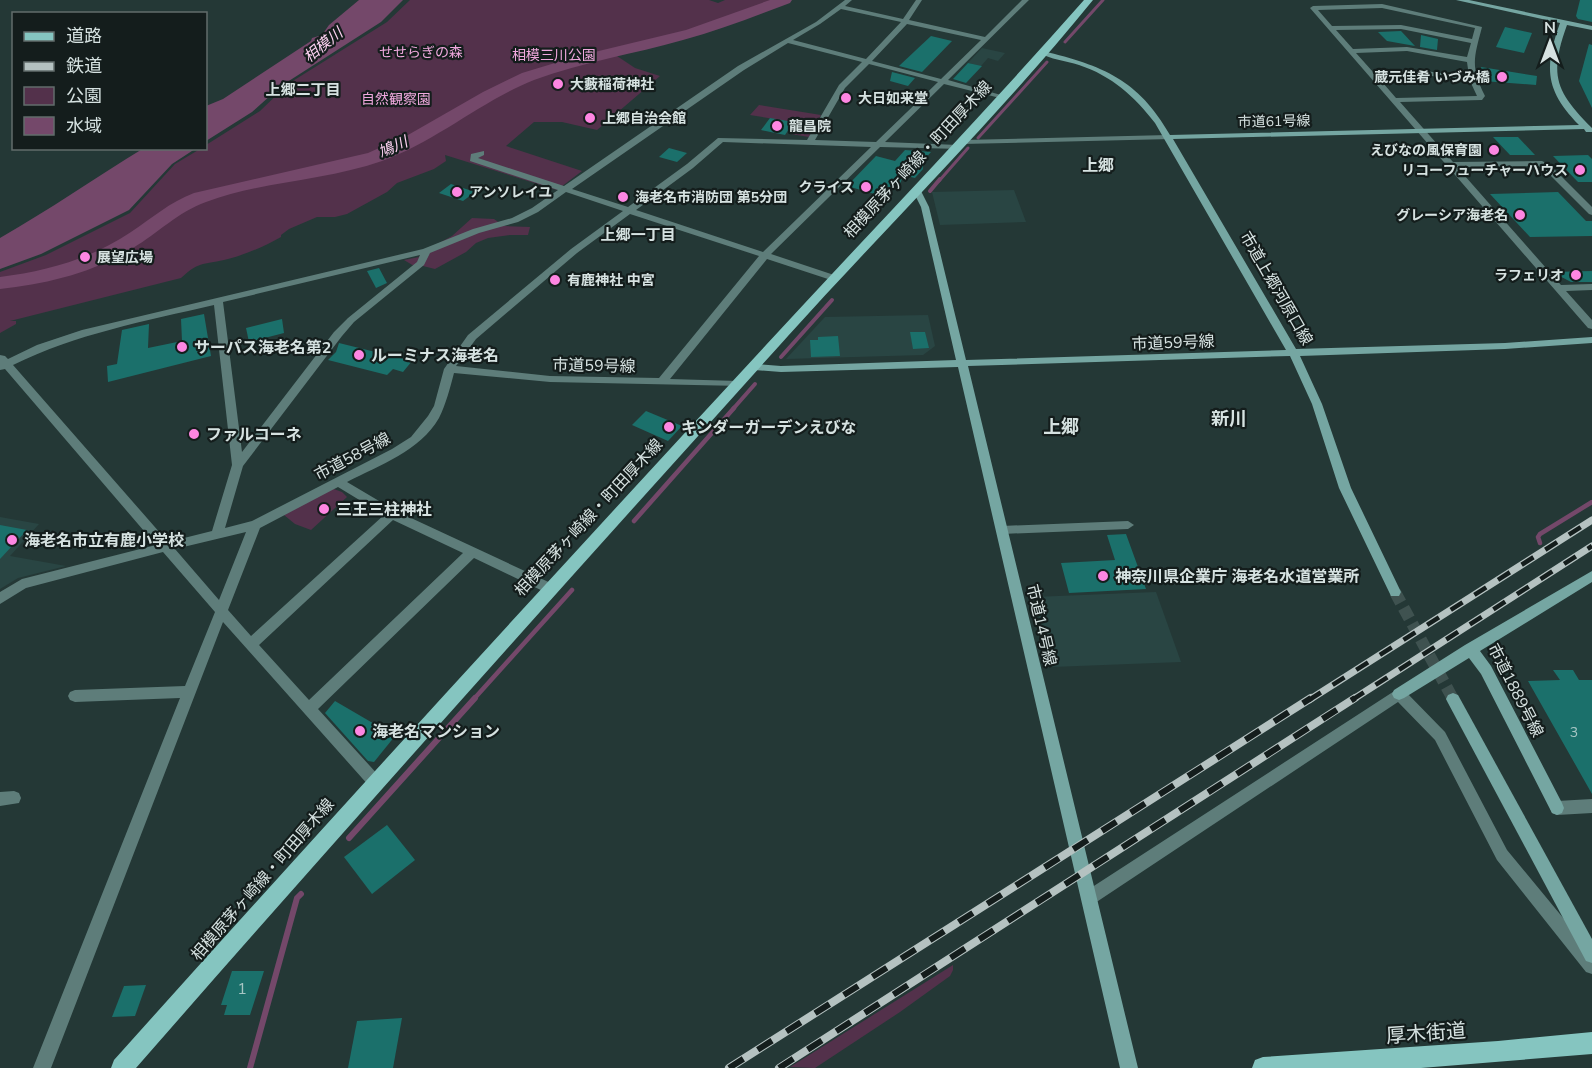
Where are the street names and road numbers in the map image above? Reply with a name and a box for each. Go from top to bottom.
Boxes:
street label: 相模原茅ヶ崎線・町田厚木線 [839,76,997,243]
street label: 市道61号線 [1237,111,1311,132]
street label: 市道上郷河原口線 [1235,228,1318,349]
street label: 市道59号線 [1131,331,1215,355]
street label: 市道59号線 [552,354,636,378]
street label: 市道58号線 [311,428,394,486]
street label: 相模原茅ヶ崎線・町田厚木線 [510,434,668,601]
street label: 市道14号線 [1021,582,1061,668]
street label: 市道1889号線 [1482,640,1548,741]
street label: 相模原茅ヶ崎線・町田厚木線 [186,794,339,965]
street label: 厚木街道 [1385,1017,1467,1050]

